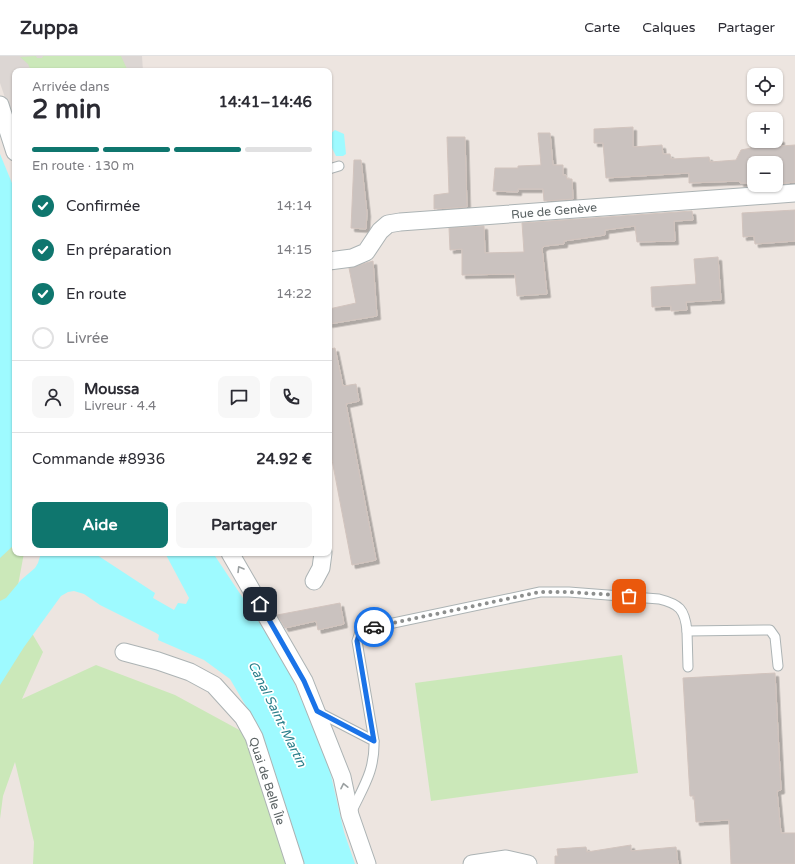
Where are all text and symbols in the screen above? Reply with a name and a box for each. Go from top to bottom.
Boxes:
text: Zuppa [20,17,78,39]
text: Carte [584,19,620,36]
text: Calques [642,19,695,36]
text: Partager [717,19,775,36]
map controls [747,68,783,192]
button: locate [747,68,783,104]
text: Arrivée dans [32,79,109,95]
text: 14:41–14:46 [219,93,312,111]
text: 2 min [32,94,101,125]
button: + [747,112,783,148]
button: − [747,156,783,192]
text: En route · 130 m [32,158,134,174]
icon: check [32,195,54,217]
text: Confirmée [66,197,140,215]
text: 14:14 [276,198,312,214]
street label: Rue de Genève [510,200,598,222]
icon: check [32,239,54,261]
text: En préparation [66,241,172,259]
text: 14:15 [276,242,312,258]
icon: check [32,283,54,305]
text: En route [66,285,126,303]
text: 14:22 [276,286,312,302]
text: Livrée [66,329,109,347]
button: person [32,376,74,418]
button: chat [218,376,260,418]
button: phone [270,376,312,418]
text: Moussa [84,380,139,398]
text: Livreur · 4.4 [84,398,156,414]
text: Commande #8936 [32,450,165,468]
text: 24.92 € [256,450,312,468]
button: Aide [32,502,168,548]
button: Partager [176,502,312,548]
one-way arrow [237,566,245,573]
pin [612,579,646,613]
icon: bag [618,585,640,607]
pin [243,587,277,621]
icon: home [249,593,271,615]
courier [354,607,394,647]
icon: car [363,616,385,638]
water label: Canal Saint-Martin [244,658,310,770]
street label: Quai de Belle Île [246,735,288,827]
one-way arrow [341,783,349,790]

